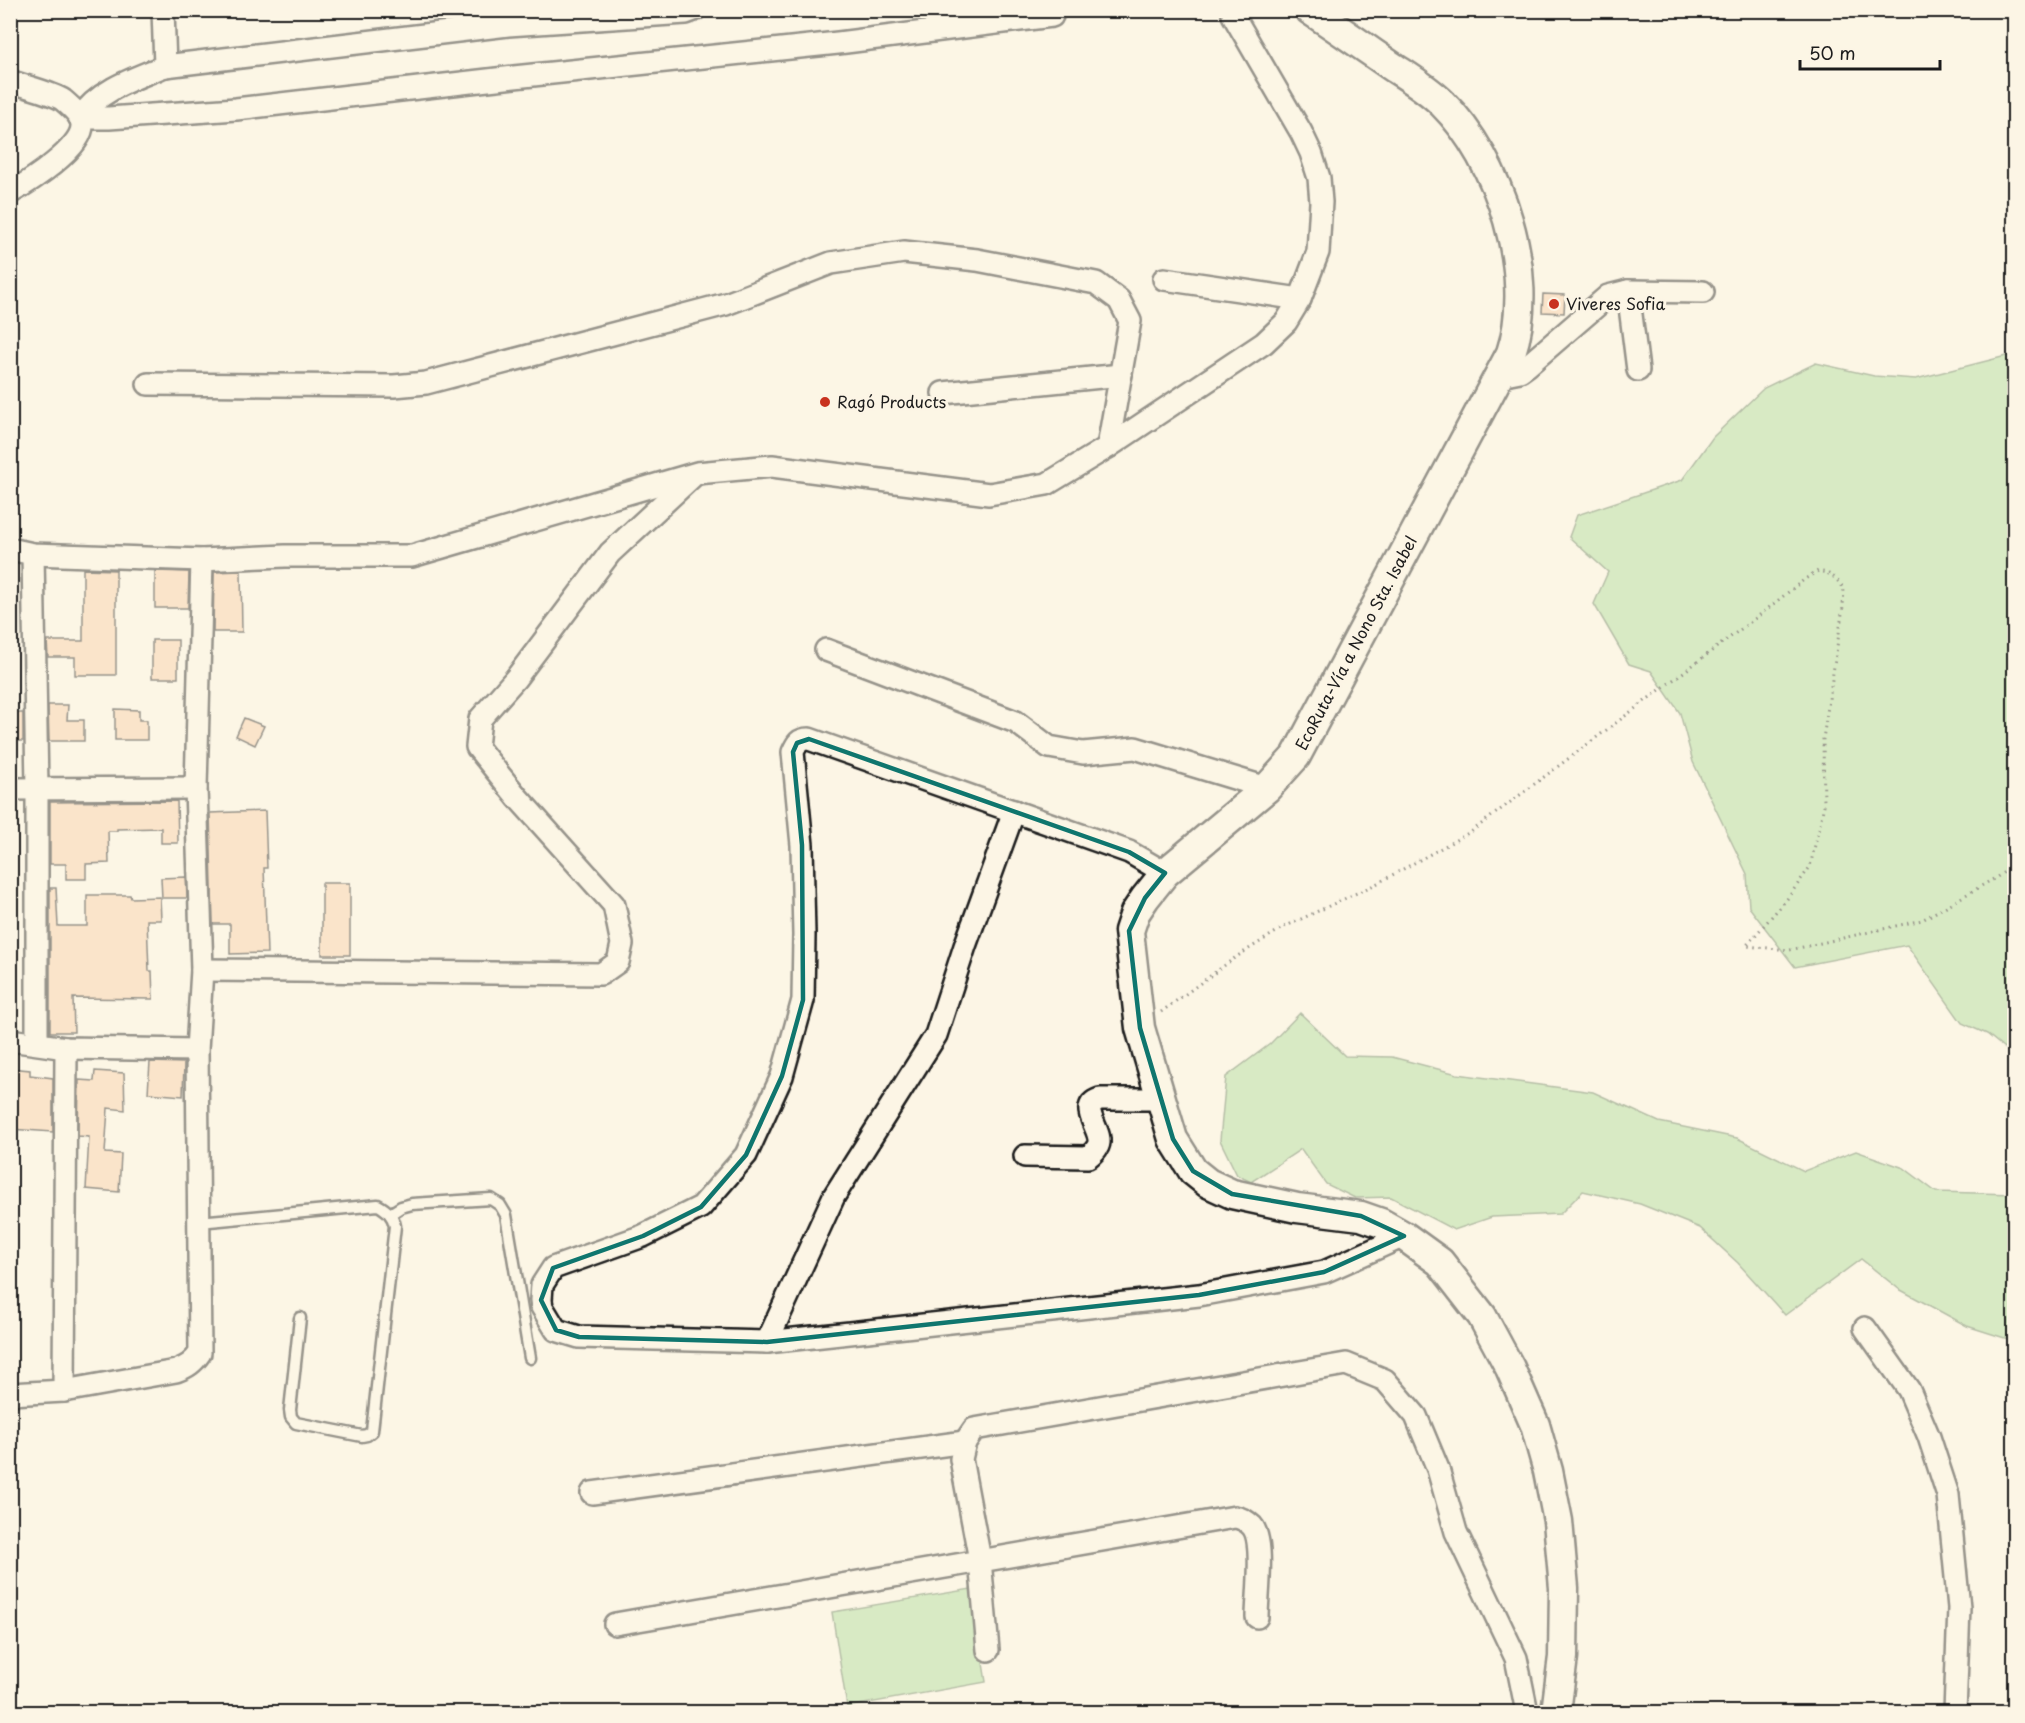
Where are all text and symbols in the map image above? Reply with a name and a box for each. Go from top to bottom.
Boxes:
scale bar [1800,33,1940,71]
text: 50 m [1809,39,1856,66]
place label: Viveres Sofia [1566,291,1666,315]
marker: Viveres Sofia [1547,297,1561,311]
place label: Ragó Products [837,389,946,413]
marker: Ragó Products [818,395,832,409]
street label: EcoRuta-Vía a Nono Sta. Isabel [1288,531,1422,754]

